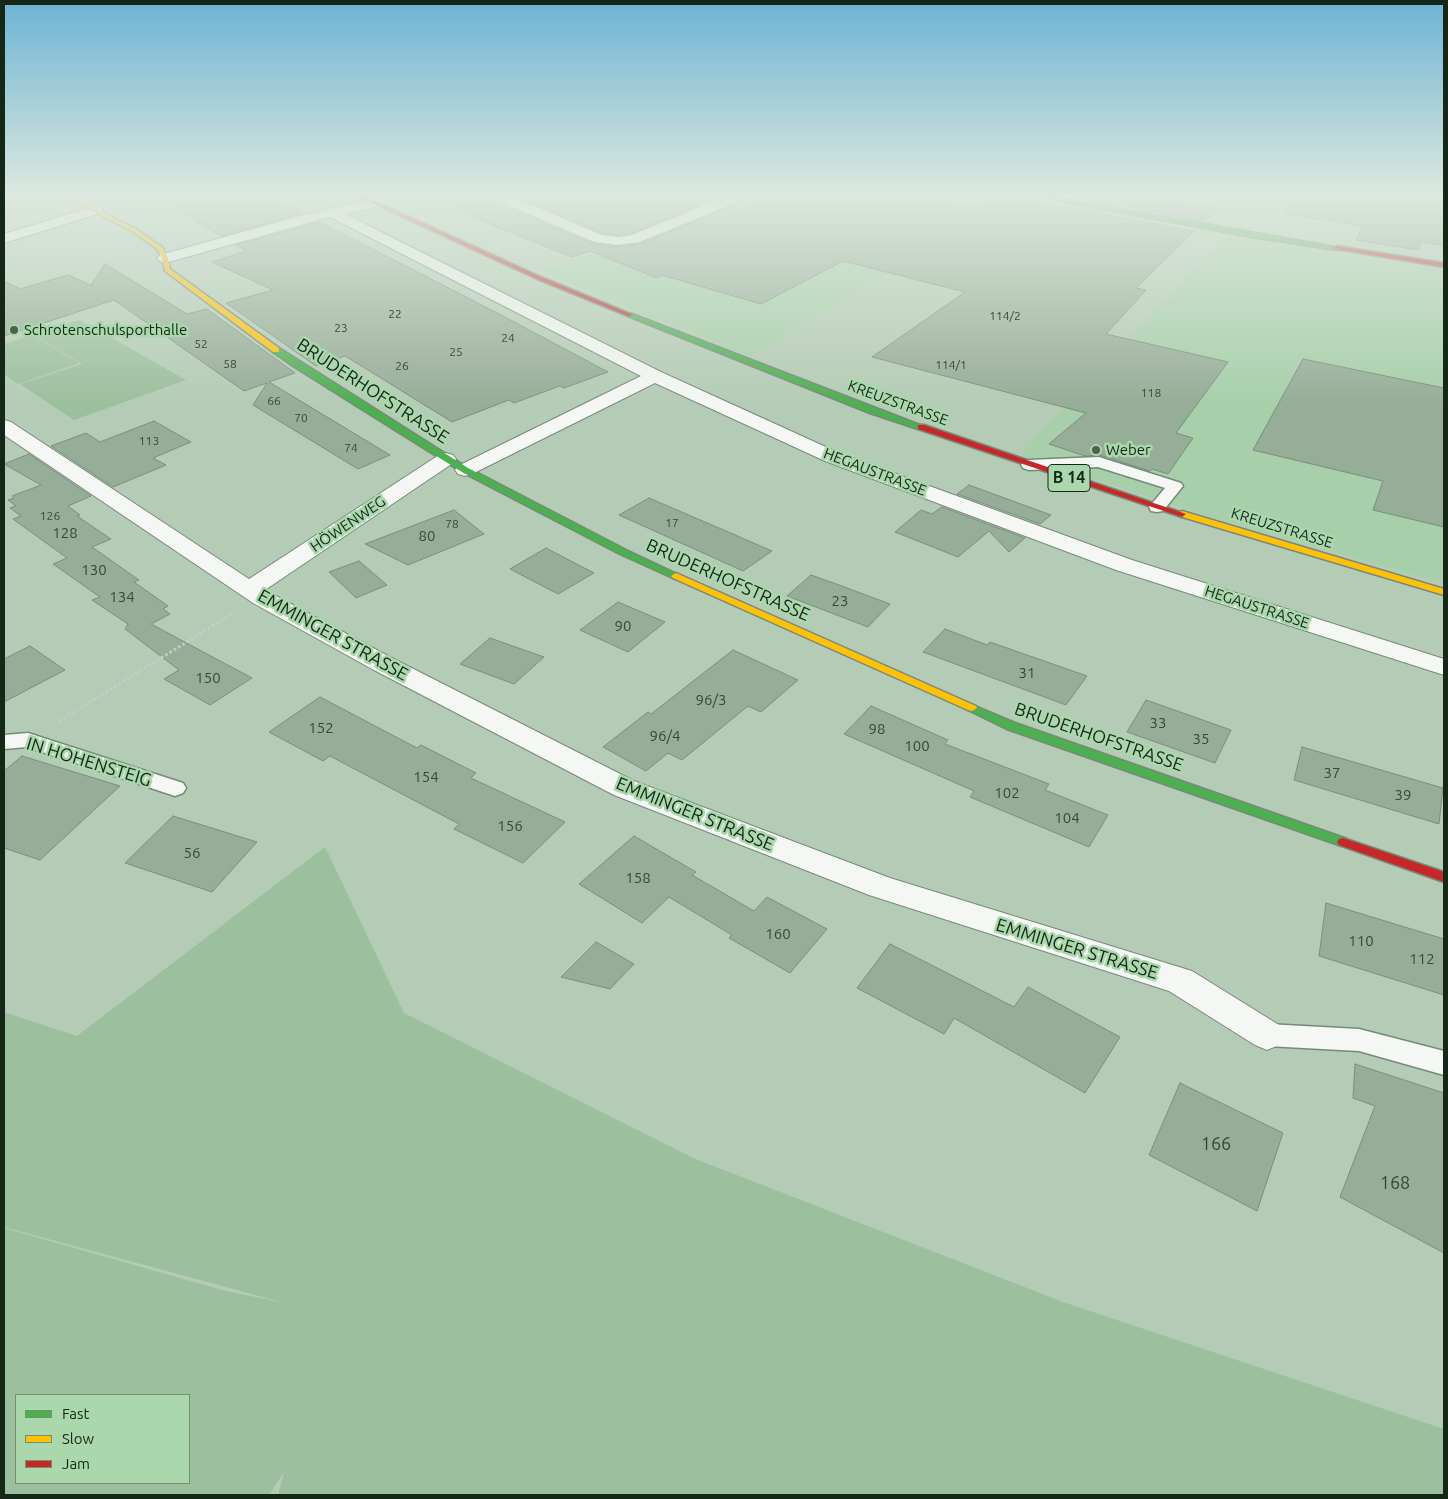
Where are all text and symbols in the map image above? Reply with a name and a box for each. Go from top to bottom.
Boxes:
house number: 22 [388,307,402,321]
house number: 114/2 [989,309,1021,323]
place label: Schrotenschulsporthalle [24,321,187,339]
house number: 23 [334,321,348,335]
marker: Schrotenschulsporthalle [8,324,20,336]
house number: 24 [501,331,515,345]
street label: BRUDERHOFSTRASSE [293,334,453,448]
house number: 52 [194,337,208,351]
house number: 25 [449,345,463,359]
house number: 58 [223,357,237,371]
house number: 114/1 [935,358,967,372]
house number: 26 [395,359,409,373]
street label: KREUZSTRASSE [845,376,951,430]
house number: 118 [1141,386,1161,400]
house number: 66 [267,394,281,408]
house number: 70 [294,411,308,425]
house number: 113 [139,434,159,448]
house number: 74 [344,441,358,455]
place label: Weber [1106,441,1151,459]
street label: HEGAUSTRASSE [821,444,929,500]
marker: Weber [1090,444,1102,456]
road number: B 14 [1048,464,1090,492]
street label: HÖWENWEG [307,492,389,556]
street label: KREUZSTRASSE [1229,504,1335,552]
house number: 126 [40,509,60,523]
house number: 17 [665,516,679,530]
house number: 78 [445,517,459,531]
house number: 128 [52,524,78,542]
house number: 80 [419,527,435,545]
street label: BRUDERHOFSTRASSE [643,534,813,626]
house number: 130 [81,561,107,579]
street label: HEGAUSTRASSE [1203,582,1311,632]
street label: EMMINGER STRASSE [254,585,412,685]
house number: 134 [109,588,135,606]
house number: 23 [832,592,848,610]
house number: 90 [615,617,631,635]
house number: 31 [1019,664,1035,682]
house number: 150 [195,669,221,687]
house number: 96/3 [696,691,726,709]
street label: BRUDERHOFSTRASSE [1012,698,1186,776]
house number: 33 [1150,714,1166,732]
house number: 152 [308,719,334,737]
house number: 98 [869,720,885,738]
house number: 96/4 [650,727,680,745]
house number: 35 [1193,730,1209,748]
street label: IN HOHENSTEIG [24,733,154,791]
house number: 100 [904,737,930,755]
house number: 37 [1324,764,1340,782]
house number: 154 [413,768,439,786]
street label: EMMINGER STRASSE [613,772,777,856]
house number: 102 [994,784,1020,802]
house number: 39 [1395,786,1411,804]
house number: 104 [1054,809,1080,827]
house number: 156 [497,817,523,835]
house number: 56 [184,844,200,862]
house number: 158 [625,869,651,887]
street label: EMMINGER STRASSE [993,914,1161,984]
house number: 160 [765,925,791,943]
house number: 110 [1348,932,1374,950]
house number: 112 [1409,950,1435,968]
house number: 166 [1201,1133,1231,1155]
house number: 168 [1380,1172,1410,1194]
legend [15,1394,190,1484]
text: Fast [62,1405,89,1422]
text: Slow [62,1430,94,1447]
text: Jam [62,1455,90,1472]

